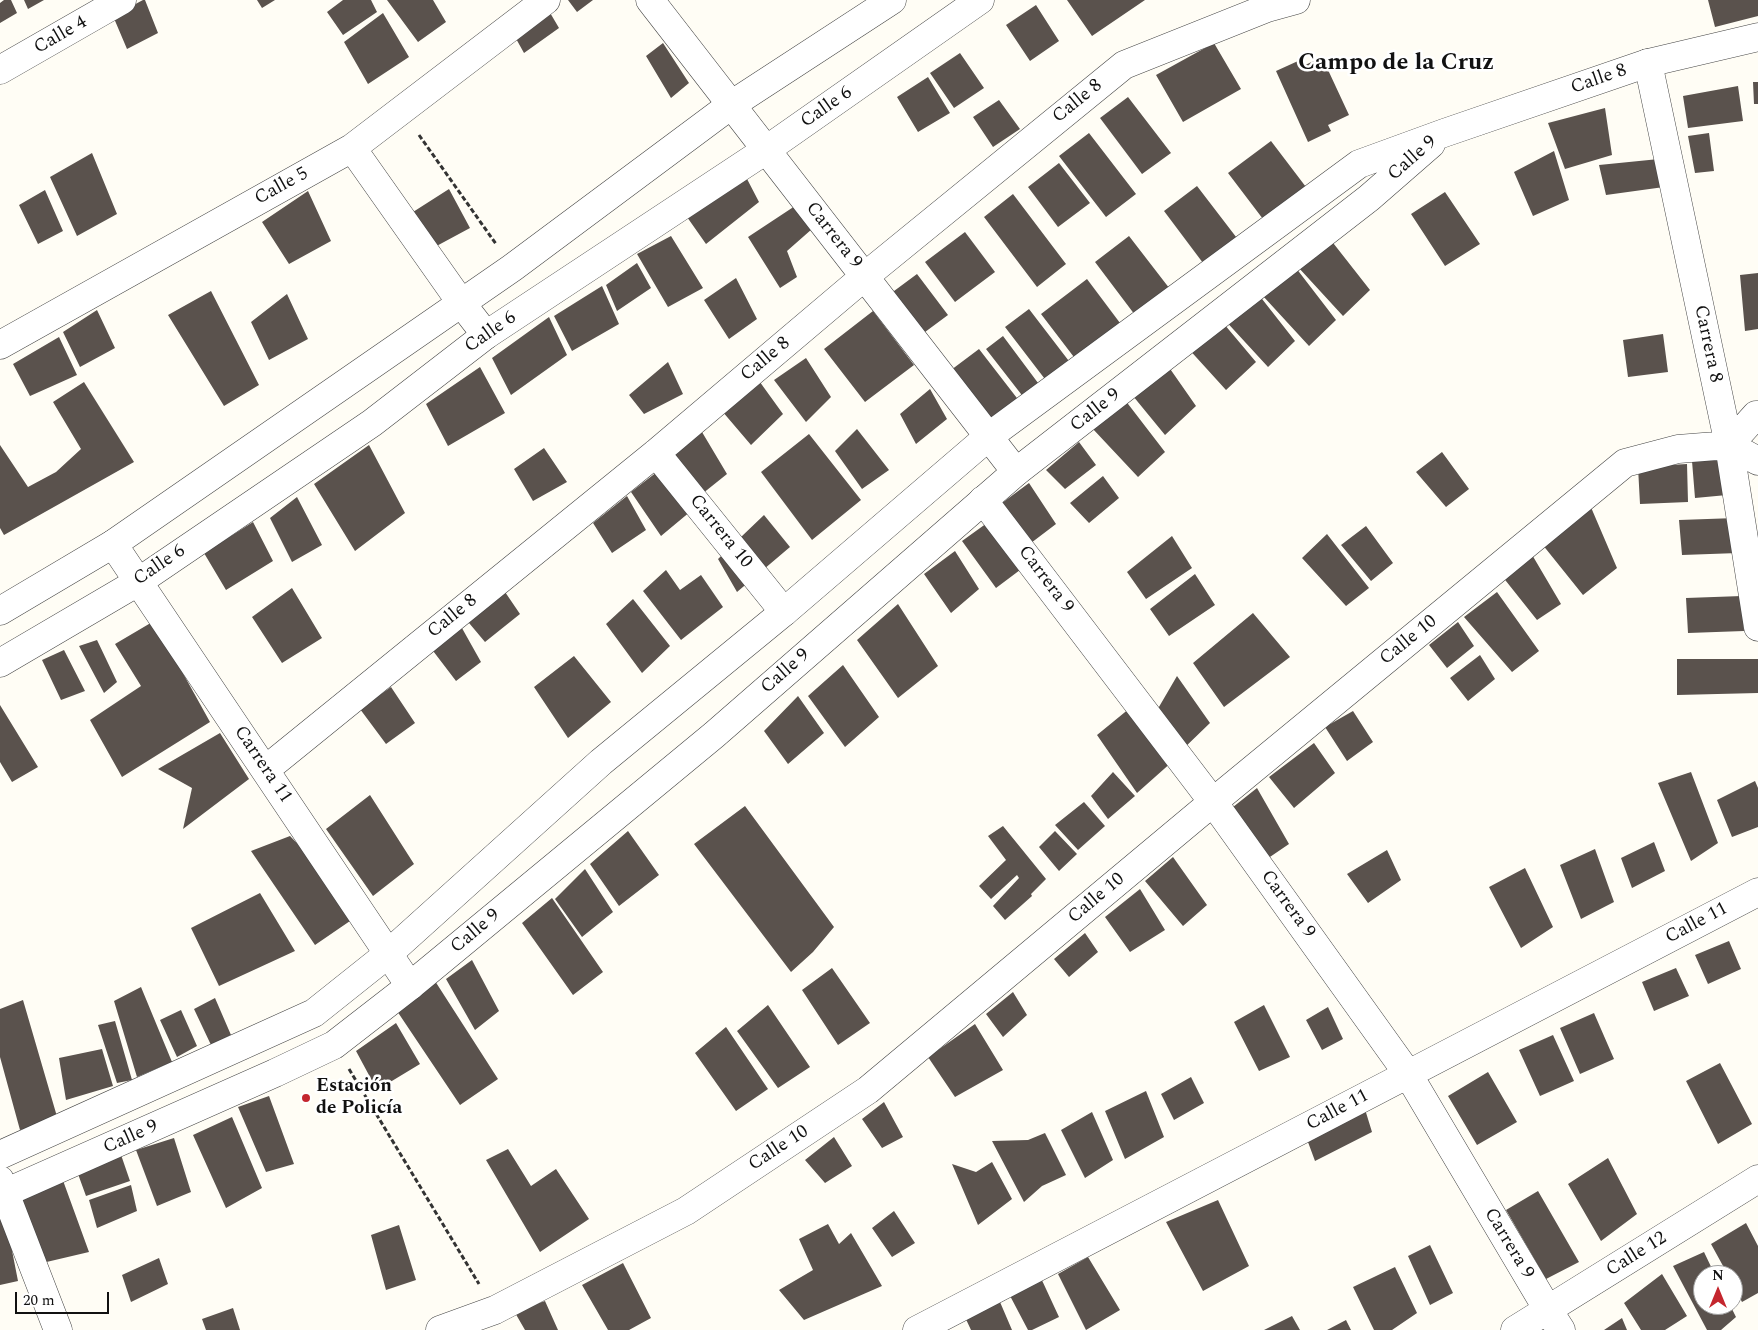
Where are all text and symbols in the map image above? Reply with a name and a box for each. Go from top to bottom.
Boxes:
street label: Calle 4 [30,12,92,60]
district label: Campo de la Cruz [1298,50,1494,78]
street label: Calle 8 [1568,60,1630,100]
street label: Calle 8 [1048,75,1108,129]
street label: Calle 6 [797,82,857,134]
street label: Calle 9 [1384,131,1442,187]
street label: Calle 5 [251,163,313,211]
street label: Carrera 9 [800,198,866,274]
street label: Carrera 8 [1688,303,1726,385]
street label: Calle 6 [461,307,521,359]
street label: Calle 8 [737,333,795,387]
street label: Calle 9 [1066,384,1126,438]
street label: Carrera 10 [683,491,757,573]
street label: Calle 6 [130,540,190,592]
street label: Carrera 9 [1012,542,1078,618]
street label: Calle 8 [423,590,483,644]
street label: Calle 10 [1376,611,1442,671]
street label: Calle 9 [757,644,815,700]
street label: Carrera 11 [228,722,296,808]
street label: Carrera 9 [1255,866,1319,944]
street label: Calle 10 [1064,869,1130,929]
street label: Calle 11 [1662,898,1732,950]
street label: Calle 9 [447,905,505,959]
place label: Estación de Policía [316,1076,402,1120]
street label: Calle 11 [1303,1085,1373,1137]
marker: Estación de Policía [300,1092,312,1104]
street label: Calle 9 [100,1116,162,1160]
street label: Calle 10 [745,1121,813,1177]
street label: Carrera 9 [1478,1204,1538,1284]
street label: Calle 12 [1603,1228,1671,1282]
north arrow [1693,1265,1743,1315]
text: N [1712,1265,1724,1286]
scale bar [18,1282,111,1314]
text: 20 m [23,1289,55,1312]

